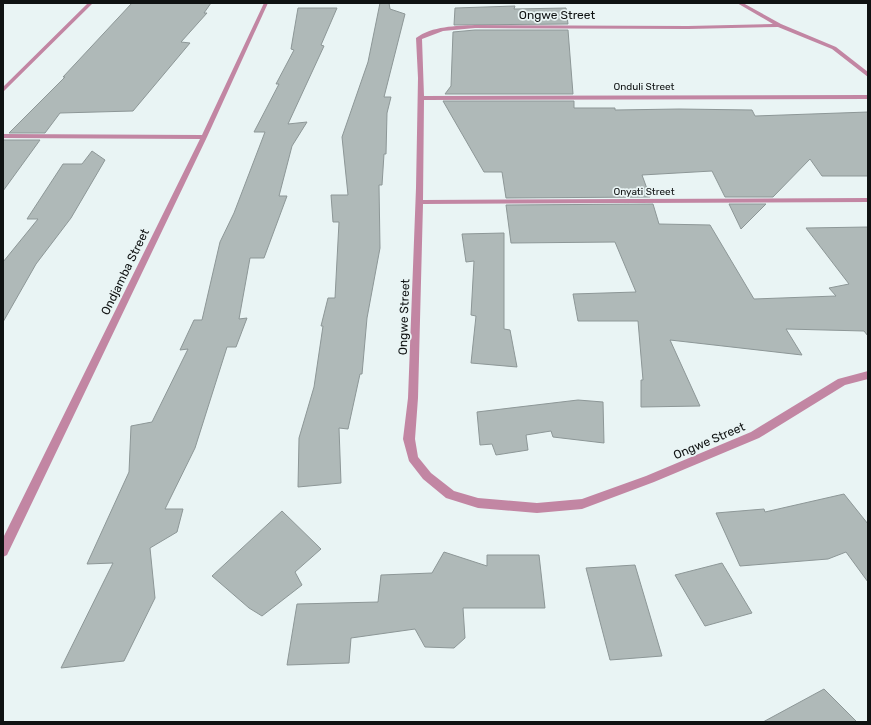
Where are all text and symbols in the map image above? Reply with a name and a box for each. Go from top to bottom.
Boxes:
street label: Ongwe Street [519,8,595,22]
street label: Onduli Street [613,81,675,93]
street label: Onyati Street [613,186,675,198]
street label: Ondjamba Street [98,226,152,317]
street label: Ongwe Street [396,278,412,355]
street label: Ongwe Street [671,420,747,462]

